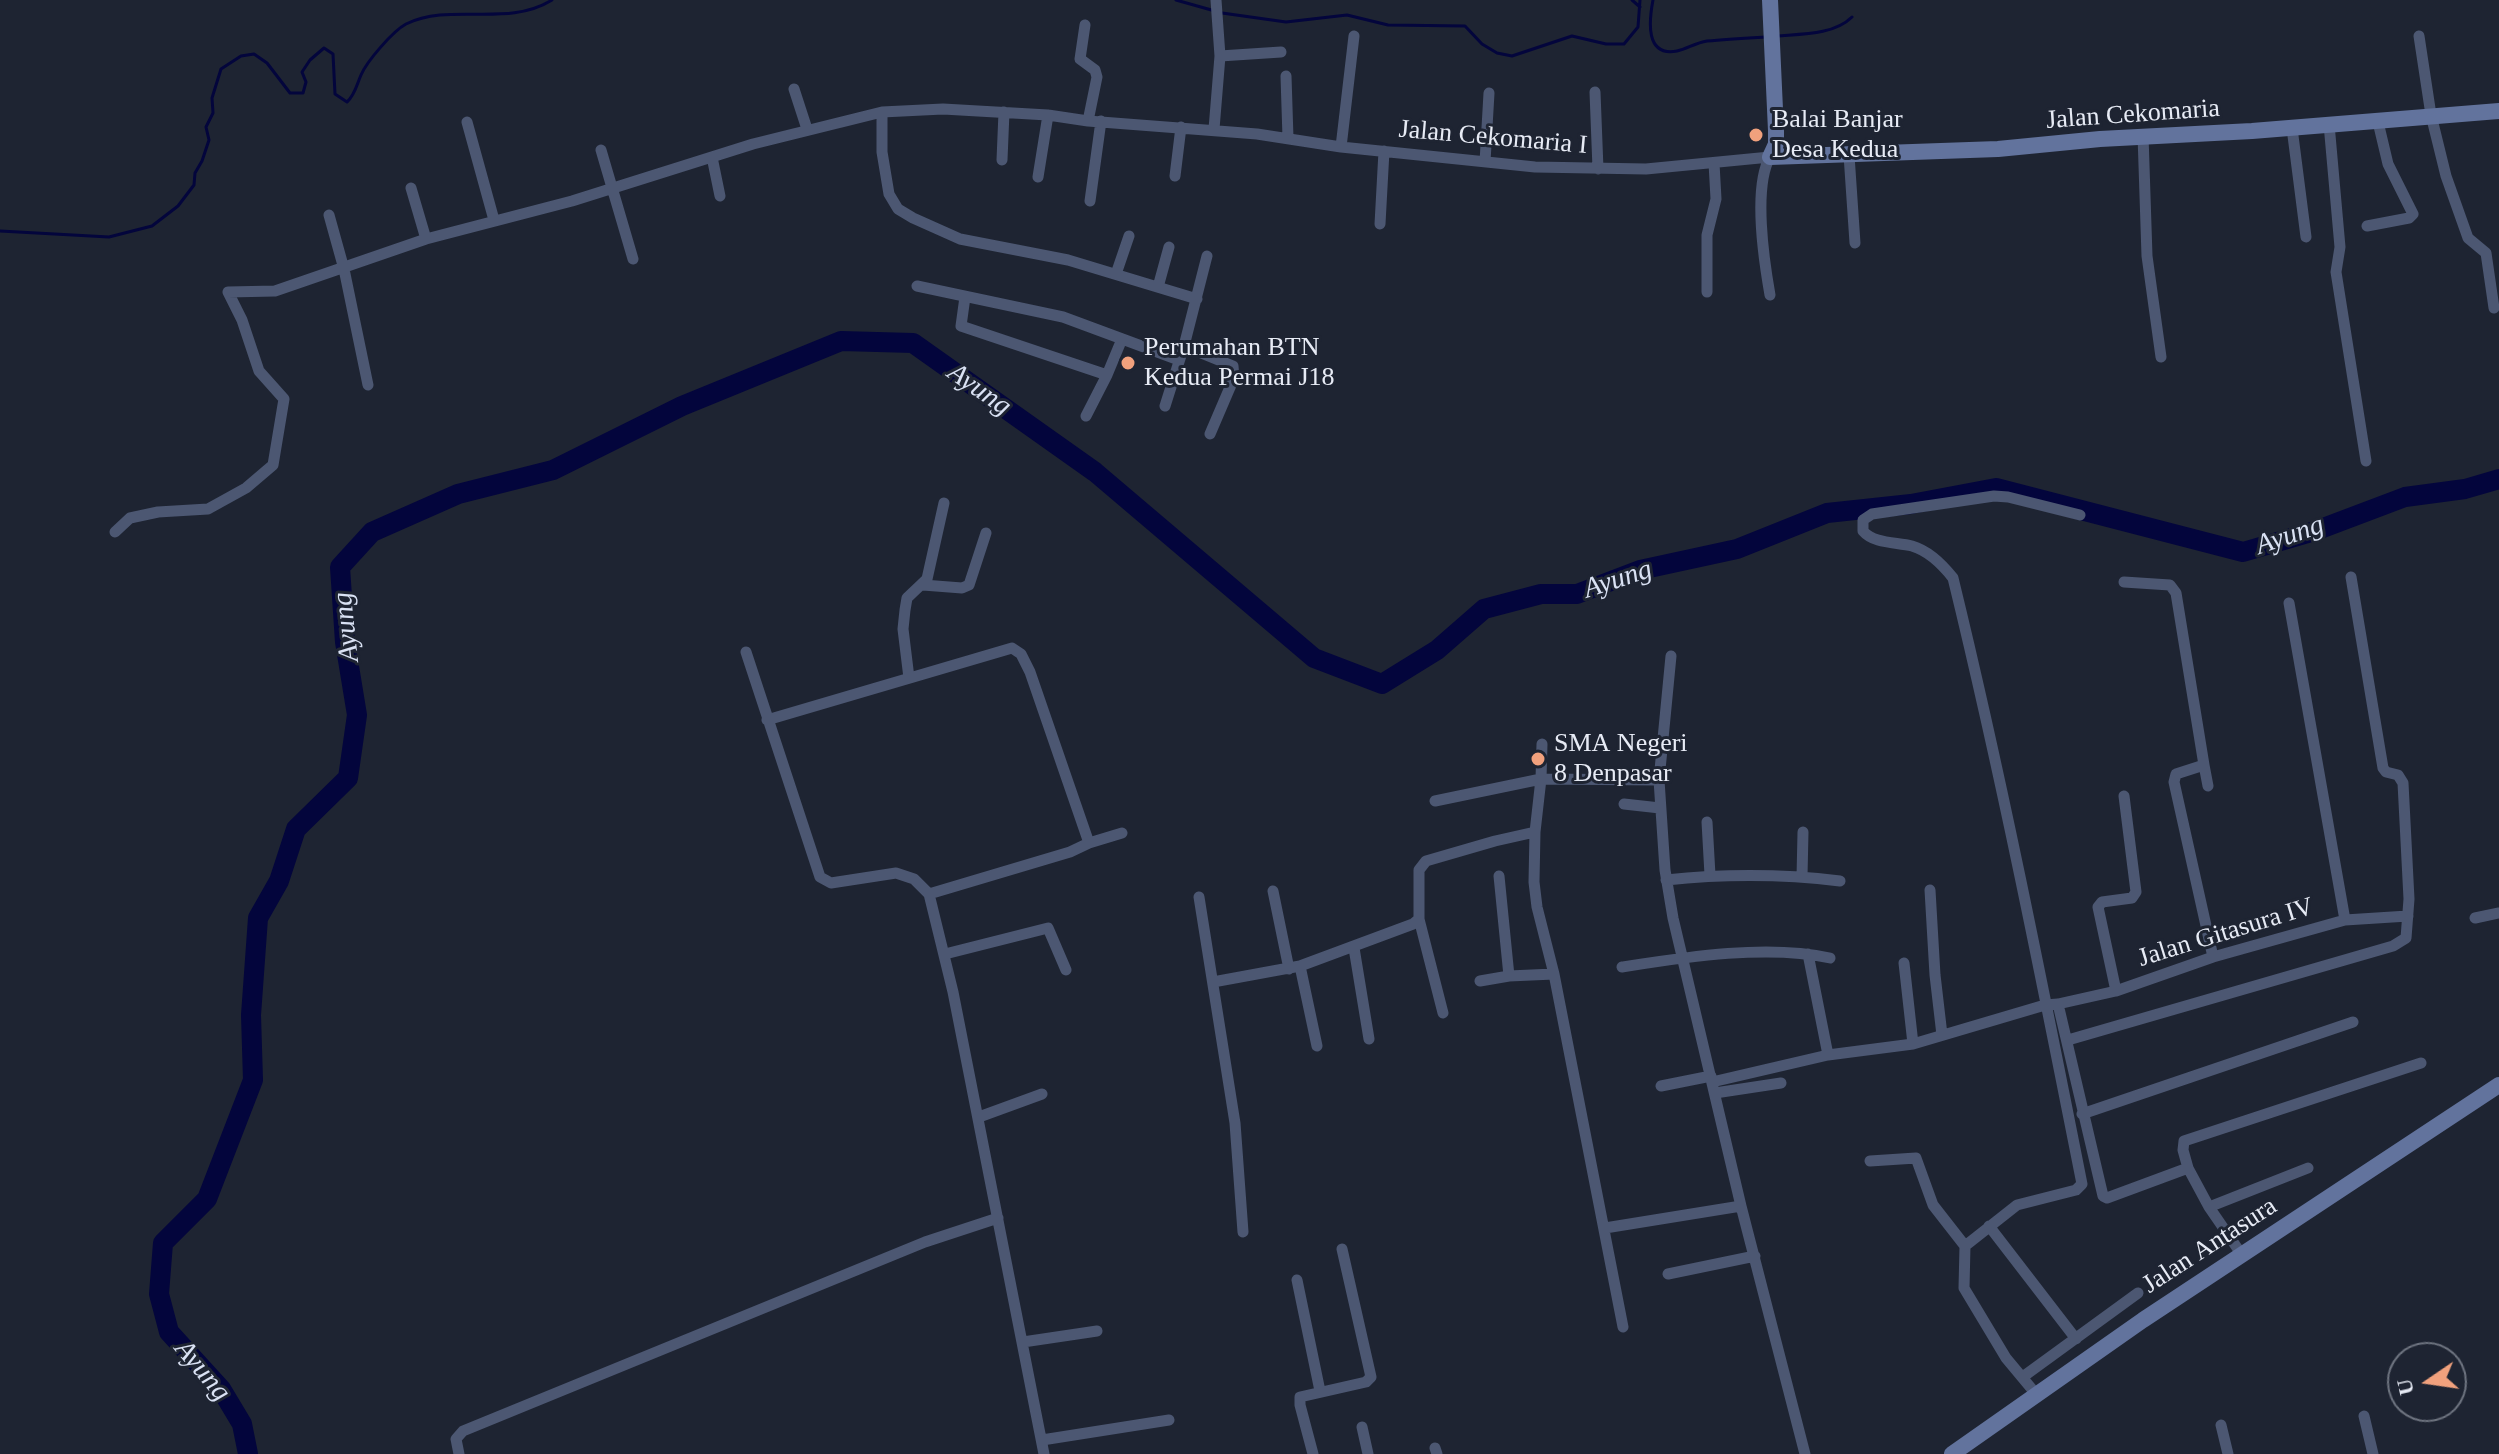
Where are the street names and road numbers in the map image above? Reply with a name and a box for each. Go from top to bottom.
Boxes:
street label: Jalan Cekomaria [2045,93,2221,137]
street label: Jalan Cekomaria I [1397,114,1589,162]
street label: Jalan Gitasura IV [2134,891,2318,975]
street label: Jalan Antasura [2137,1191,2283,1301]

